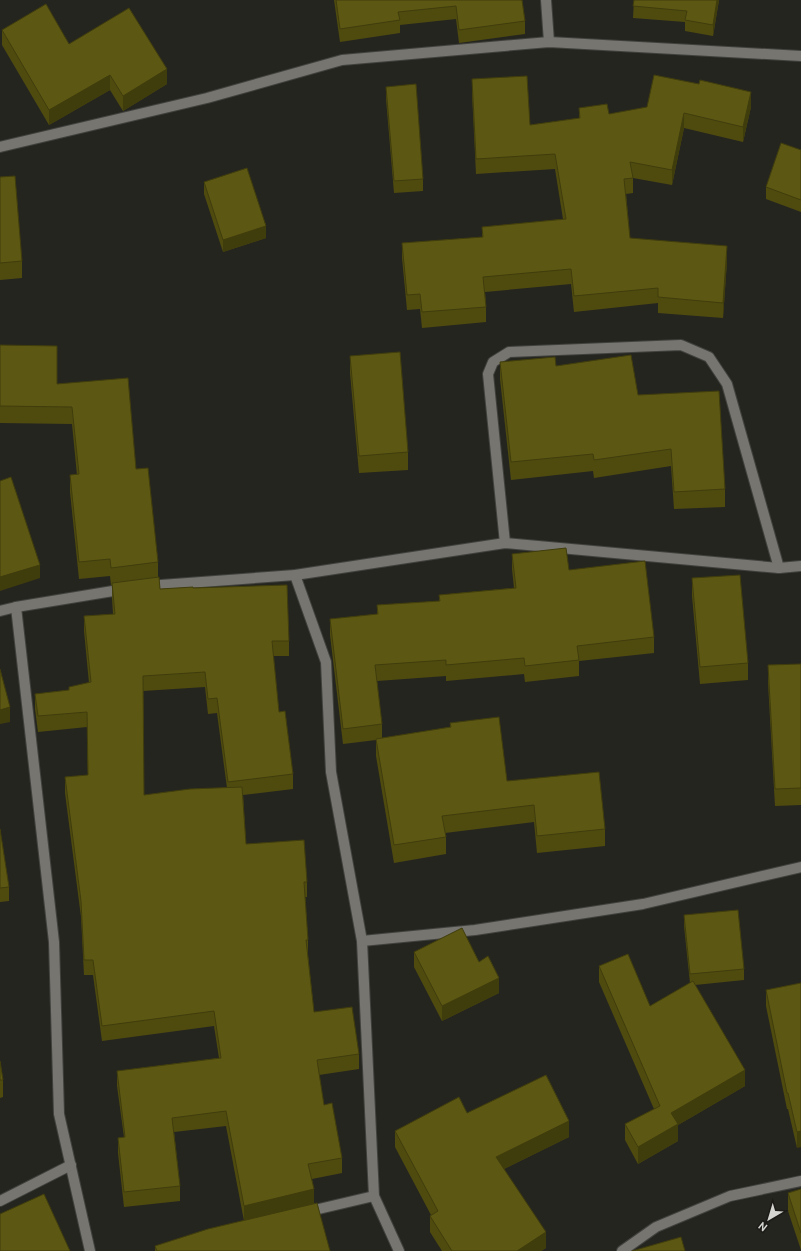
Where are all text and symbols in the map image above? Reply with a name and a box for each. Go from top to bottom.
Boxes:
north arrow [749,1199,789,1239]
text: N [755,1219,770,1235]

